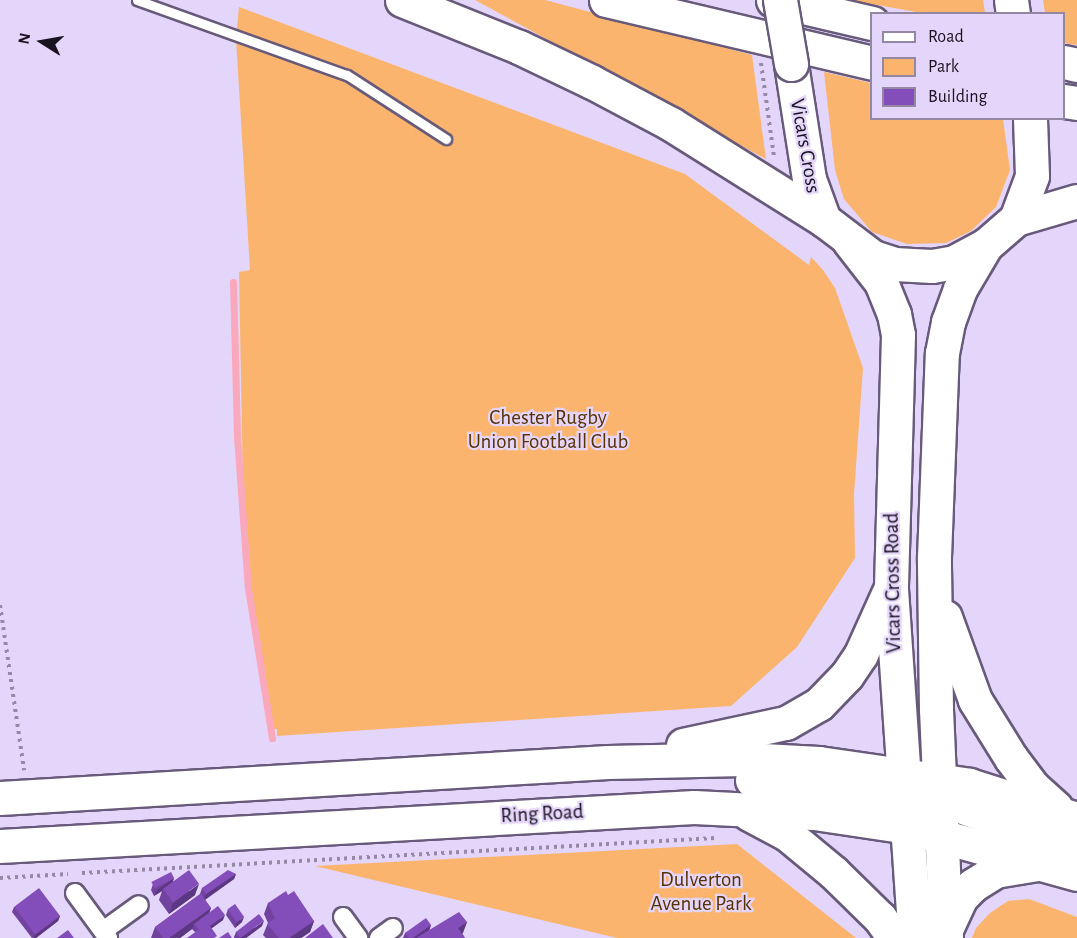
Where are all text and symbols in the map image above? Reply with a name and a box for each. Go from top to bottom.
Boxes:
north arrow [12,12,72,72]
legend [870,12,1065,120]
text: Road [928,28,964,46]
text: N [15,32,33,46]
text: Park [928,58,959,76]
text: Building [928,88,987,106]
street label: Vicars Cross [784,97,826,195]
park label: Chester Rugby Union Football Club [468,405,628,455]
street label: Vicars Cross Road [879,512,907,654]
street label: Ring Road [500,799,584,829]
park label: Dulverton Avenue Park [651,867,751,917]

